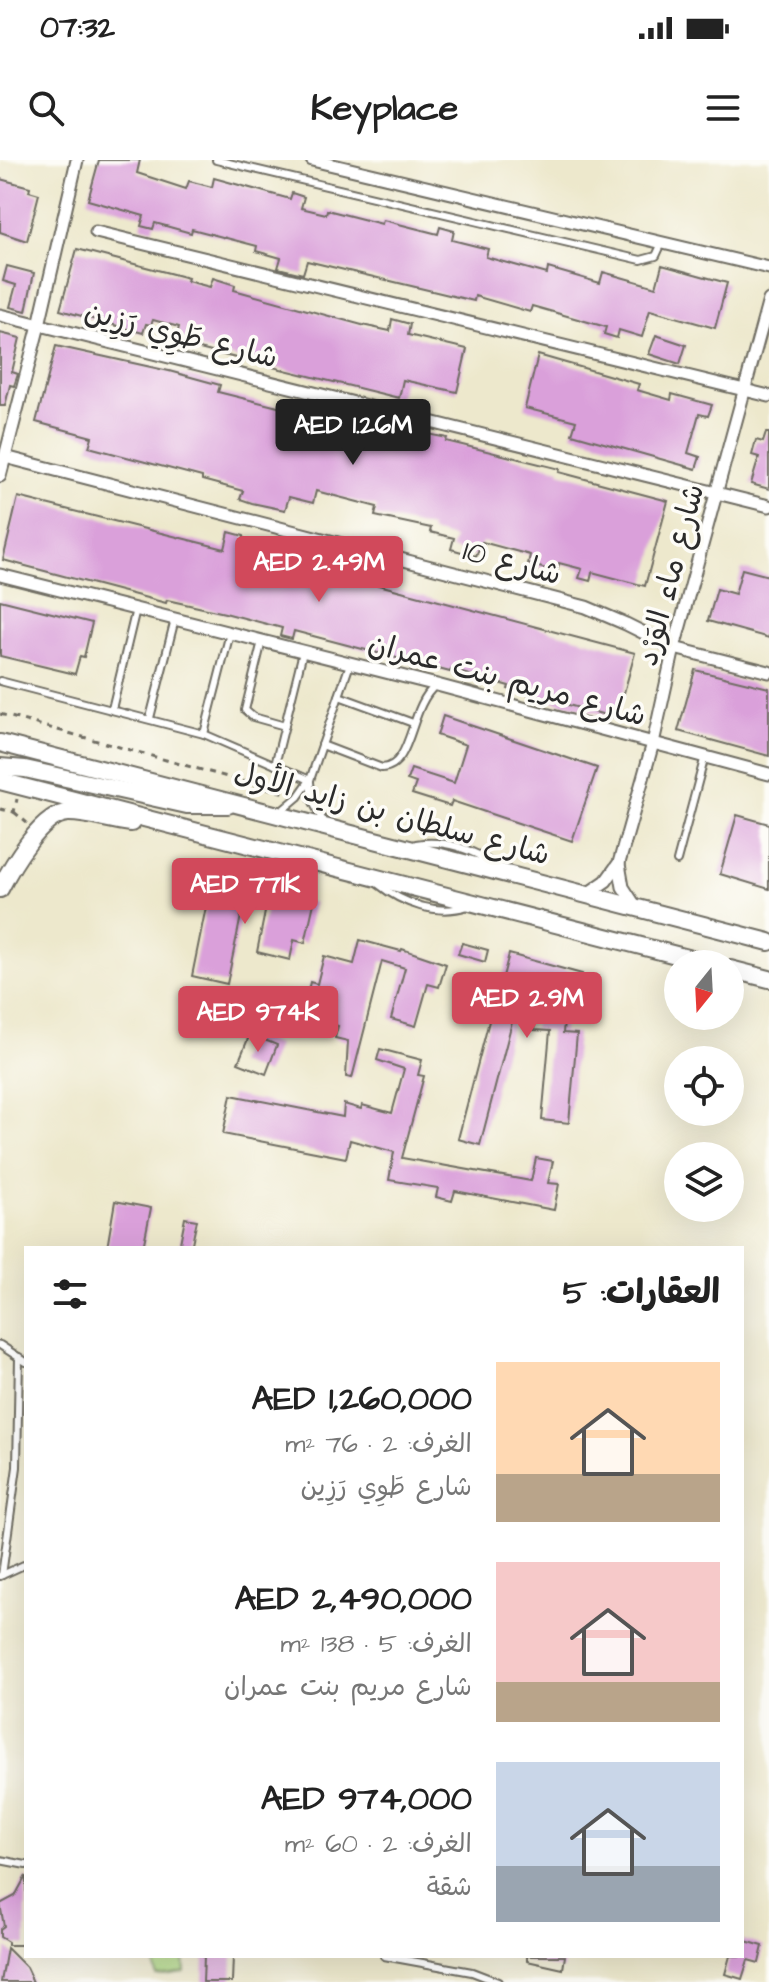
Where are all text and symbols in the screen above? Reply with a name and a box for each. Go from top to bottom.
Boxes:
text: 07:32 [40,7,115,49]
text: Keyplace [311,83,458,134]
icon: search [24,86,68,130]
icon: menu [701,86,745,130]
street label: شارع طَوِي رَزِين [80,291,282,381]
pin: AED 1.26M [261,399,445,467]
text: AED 1.26M [294,407,412,443]
street label: شارع ماء الوَرْد [627,479,715,671]
street label: شارع 10 [458,530,566,596]
pin: AED 2.49M [227,536,411,604]
text: AED 2.49M [253,544,385,580]
street label: شارع مريم بنت عمران [363,623,651,737]
street label: شارع سلطان بن زايد الأول [230,752,554,876]
pin: AED 771K [162,858,328,926]
text: AED 771K [190,866,300,902]
north arrow [664,950,744,1030]
map controls [664,950,744,1222]
pin: AED 2.9M [444,972,610,1040]
text: AED 2.9M [470,980,584,1016]
pin: AED 974K [175,986,341,1054]
text: AED 974K [196,994,320,1030]
button: locate [664,1046,744,1126]
button: layers [664,1142,744,1222]
text: العقارات: 5 [563,1269,720,1317]
icon: filters [48,1272,92,1316]
text: AED 1,260,000 [251,1375,472,1423]
icon: home [560,1394,656,1490]
text: الغرف: 2 · 76 m² [285,1426,472,1462]
text: شارع طَوِي رَزِين [301,1469,472,1505]
text: AED 2,490,000 [235,1575,472,1623]
icon: home [560,1594,656,1690]
text: الغرف: 5 · 138 m² [281,1626,472,1662]
text: شارع مريم بنت عمران [224,1669,472,1705]
text: AED 974,000 [261,1775,472,1823]
icon: home [560,1794,656,1890]
text: الغرف: 2 · 60 m² [285,1826,472,1862]
text: شقة [427,1869,472,1905]

